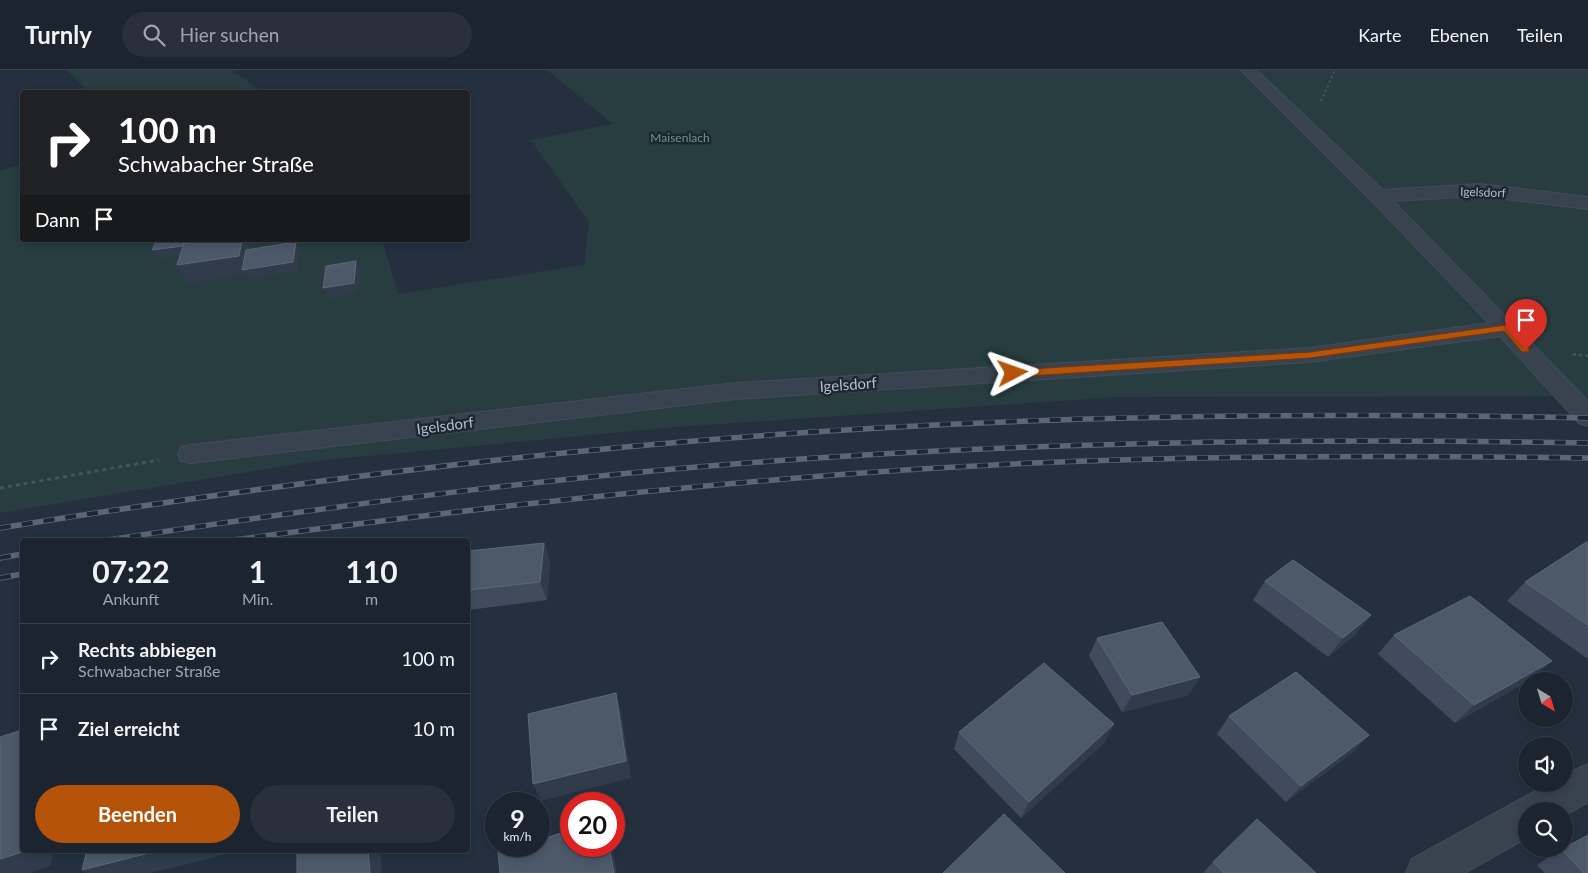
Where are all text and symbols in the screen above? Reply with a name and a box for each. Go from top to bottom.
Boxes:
search box [122,12,472,57]
text: Turnly [25,20,92,49]
icon: search [140,21,168,49]
text: Hier suchen [180,23,279,46]
text: Karte [1358,24,1401,46]
text: Ebenen [1429,24,1489,46]
text: Teilen [1517,24,1563,46]
text: 100 m [118,108,217,150]
icon: right [35,110,100,175]
park label: Maisenlach [650,130,710,145]
text: Schwabacher Straße [118,150,314,177]
street label: Igelsdorf [1460,184,1507,200]
icon: arrive [90,205,118,233]
text: Dann [35,208,80,231]
pin [1505,299,1547,350]
icon: arrive [1512,306,1540,334]
position arrow [986,346,1038,398]
street label: Igelsdorf [819,373,878,395]
street label: Igelsdorf [416,412,475,437]
text: 07:22 [92,553,170,589]
text: 1 [249,553,266,589]
text: 110 [346,553,398,589]
text: Ankunft [103,589,159,608]
text: Min. [242,589,273,608]
text: m [365,589,378,608]
text: Rechts abbiegen [78,638,216,661]
icon: right [35,645,63,673]
text: 100 m [401,647,455,670]
text: Schwabacher Straße [78,661,221,680]
north arrow [1518,672,1572,728]
map controls [1518,672,1573,857]
icon: arrive [35,715,63,743]
text: Ziel erreicht [78,717,180,740]
text: 10 m [412,717,455,740]
button: sound [1518,737,1573,792]
button: Beenden [35,785,240,843]
button: Teilen [250,785,455,843]
speed limit sign: 20 [560,792,625,857]
button: search [1518,802,1573,857]
text: 9 [510,803,525,833]
text: km/h [503,829,532,844]

